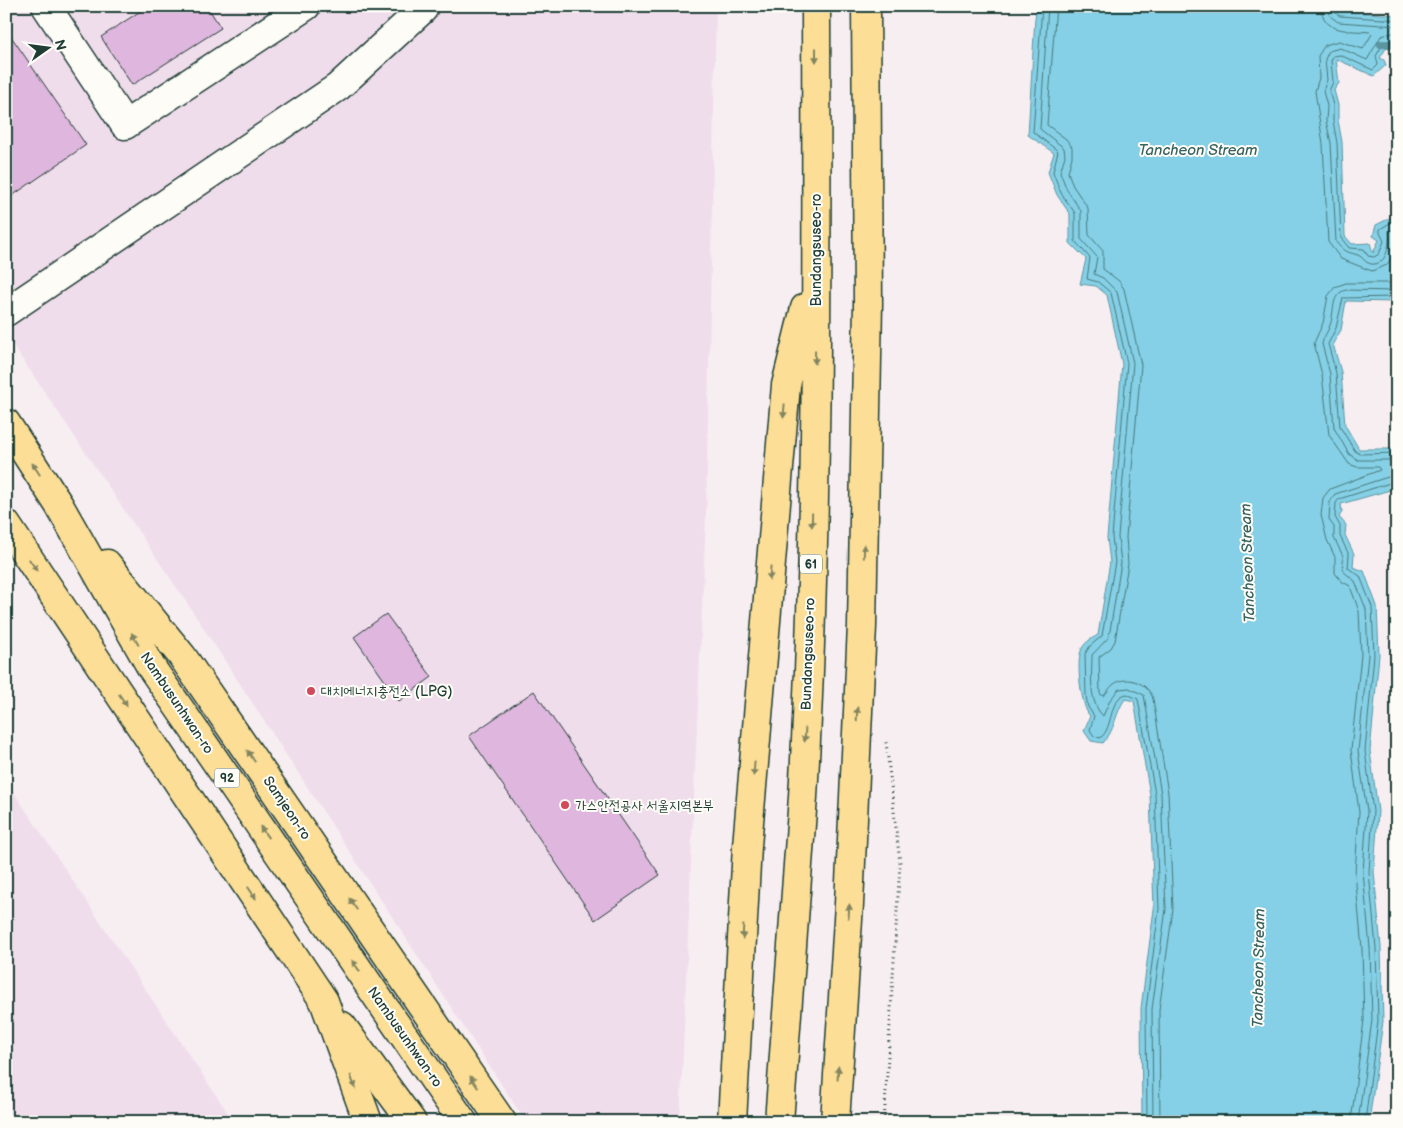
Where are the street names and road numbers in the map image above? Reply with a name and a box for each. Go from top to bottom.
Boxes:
street label: Bundangsuseo-ro [808,193,825,306]
road number: 61 [800,554,822,574]
street label: Bundangsuseo-ro [798,597,818,711]
street label: Nambusunhwan-ro [137,649,217,757]
road number: 92 [214,768,240,788]
street label: Samjeon-ro [259,773,315,843]
street label: Nambusunhwan-ro [364,983,446,1091]

